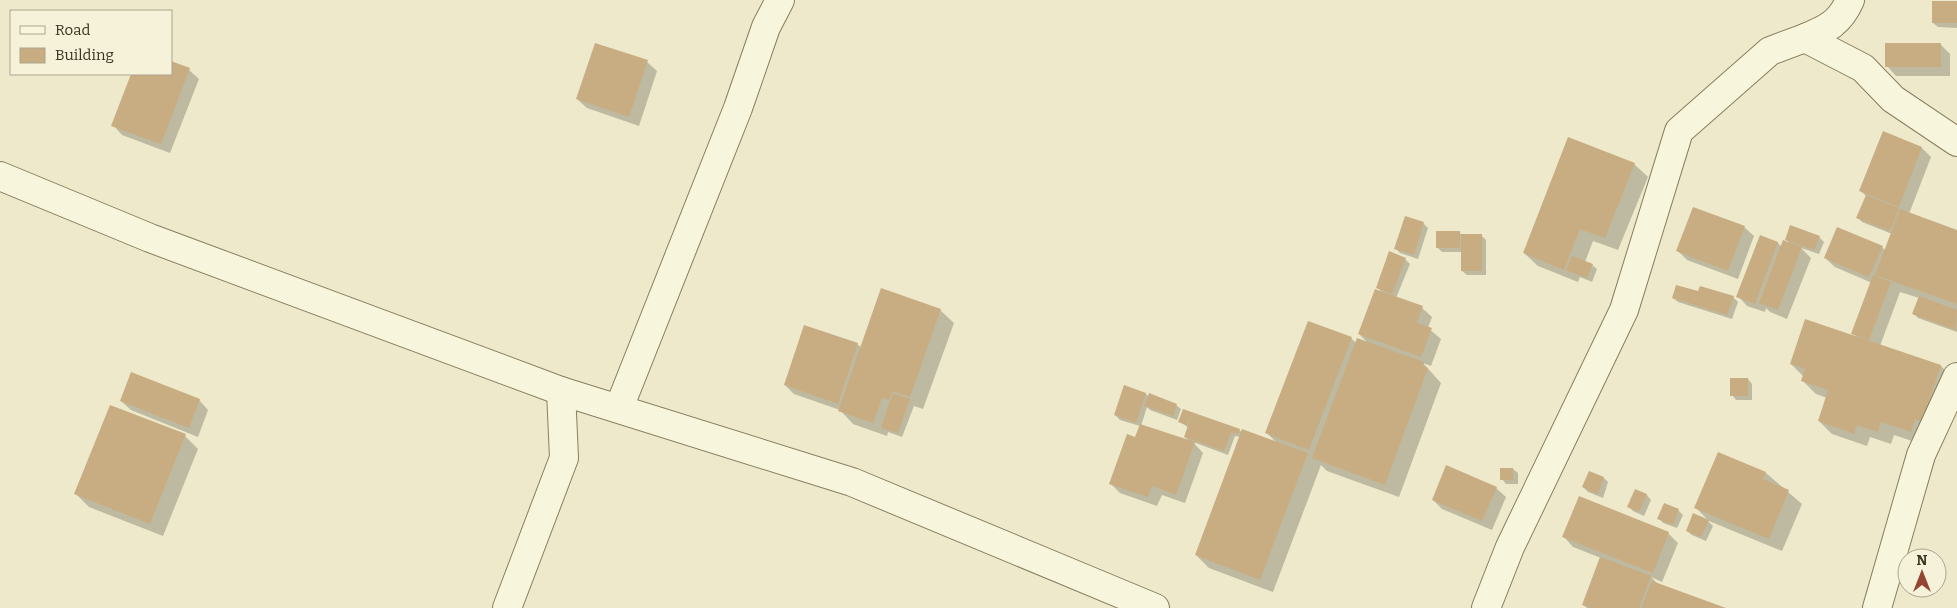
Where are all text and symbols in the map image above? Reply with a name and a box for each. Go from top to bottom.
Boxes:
legend [10,10,172,75]
text: Road [55,21,90,39]
text: Building [55,46,114,64]
north arrow [1897,548,1947,598]
text: N [1917,552,1928,569]

